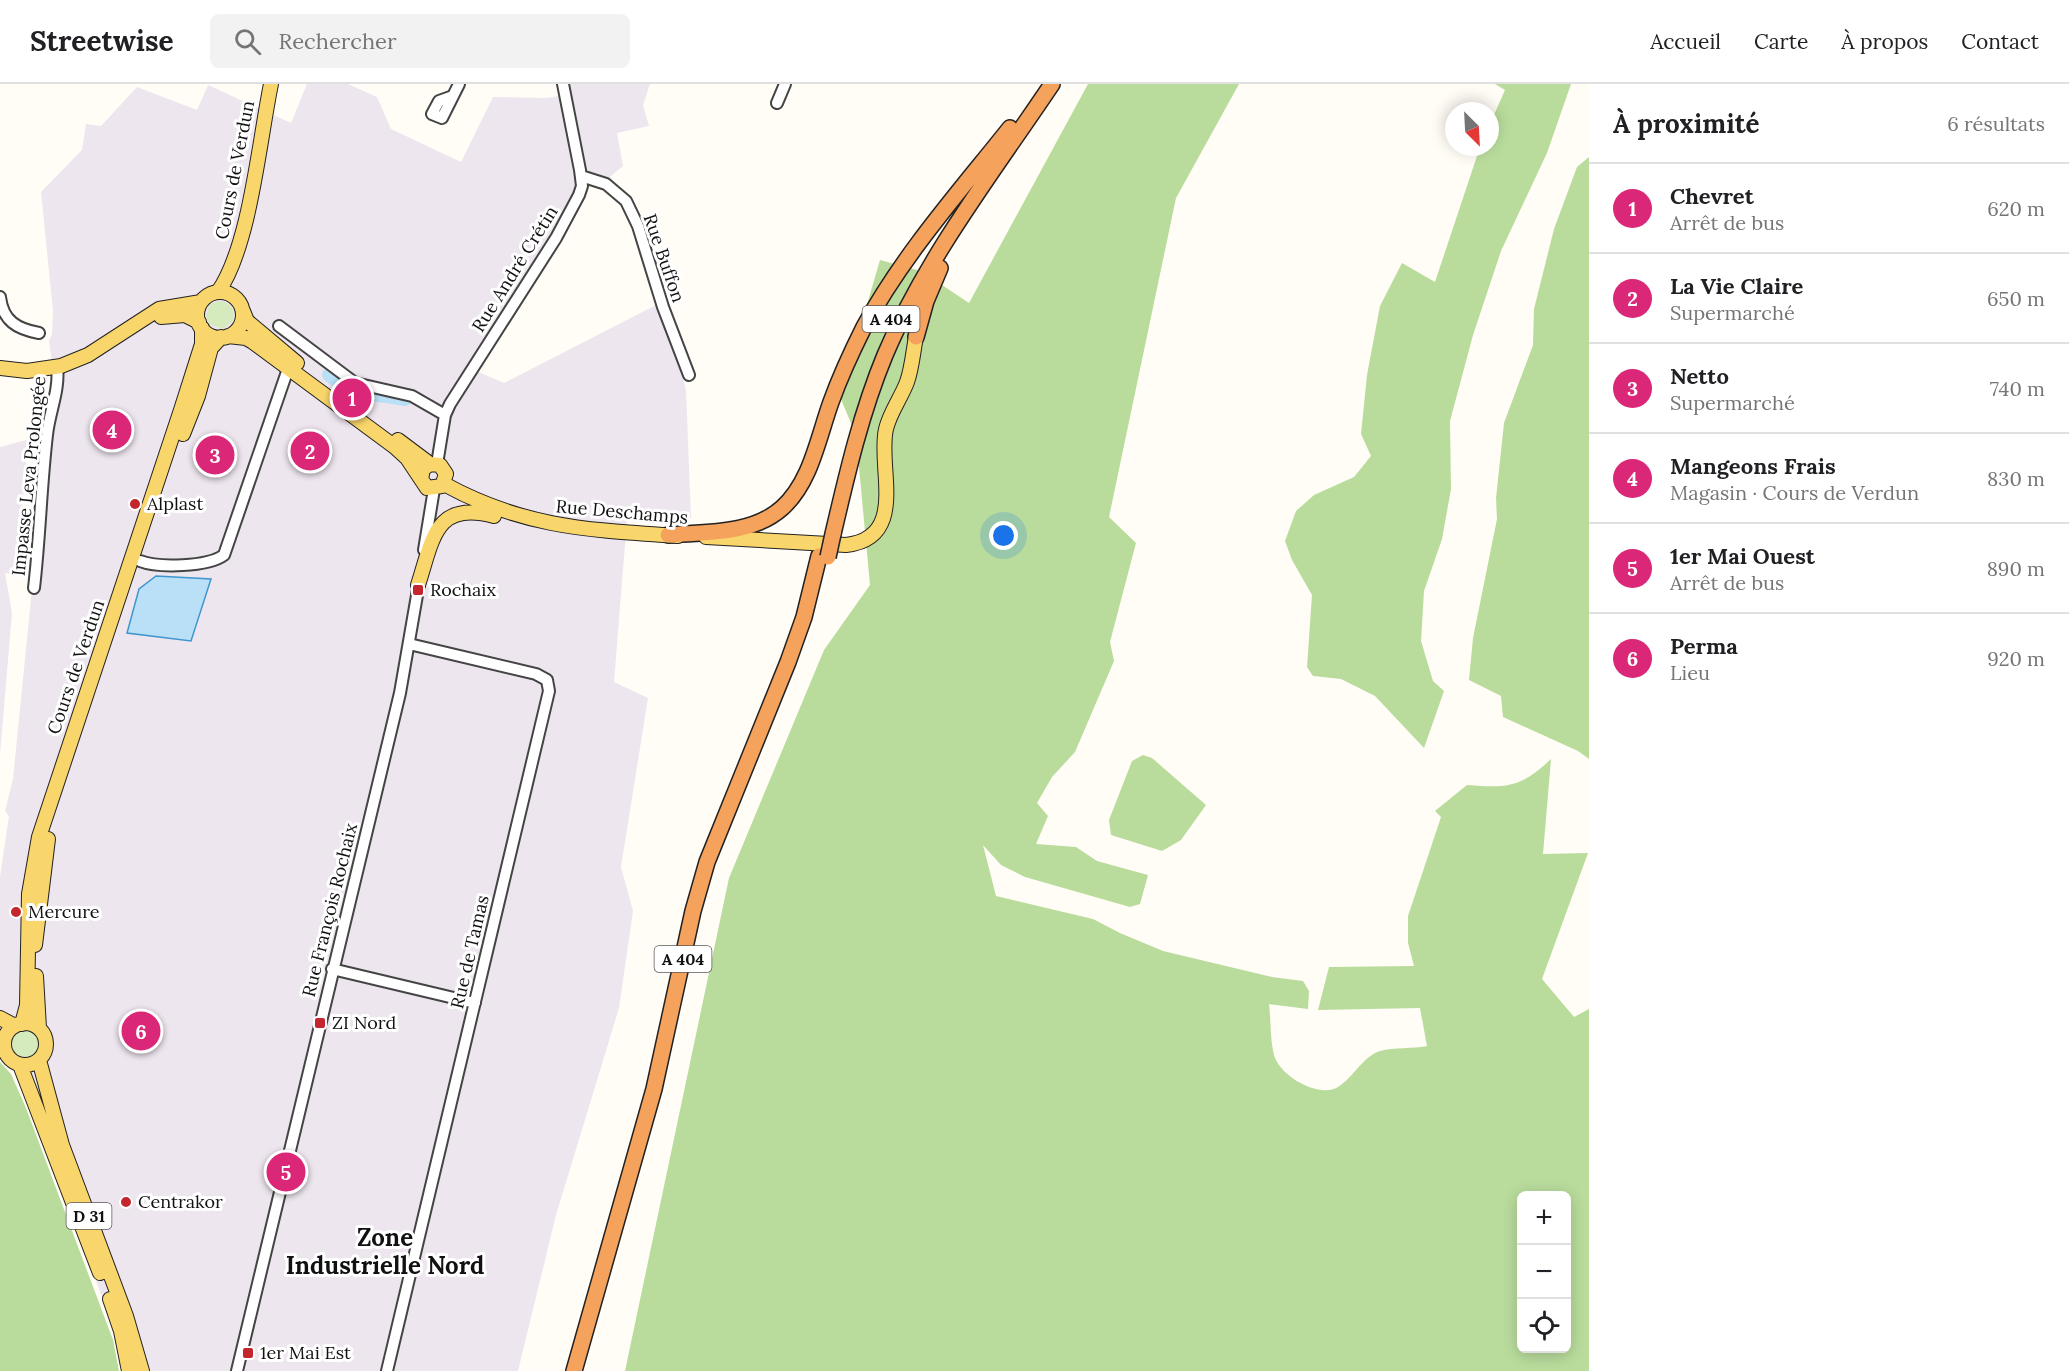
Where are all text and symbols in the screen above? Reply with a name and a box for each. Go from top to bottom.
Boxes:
search box [210,14,630,68]
text: Streetwise [30,23,174,59]
icon: search [231,25,264,58]
text: Rechercher [279,27,397,55]
text: Accueil [1650,28,1721,55]
text: Carte [1754,28,1808,55]
text: À propos [1841,28,1928,55]
text: Contact [1961,28,2039,55]
street label: Cours de Verdun [210,98,259,241]
north arrow [1445,102,1499,156]
text: À proximité [1613,107,1759,140]
text: 6 résultats [1947,111,2045,136]
text: Chevret [1670,182,1754,210]
text: 1 [1628,196,1637,221]
text: 620 m [1987,196,2045,221]
street label: Rue André Crétin [467,201,563,336]
text: Arrêt de bus [1670,210,1784,235]
street label: Rue Buffon [639,211,690,305]
text: La Vie Claire [1670,272,1803,300]
text: 2 [1627,286,1638,311]
text: 650 m [1987,286,2045,311]
text: Supermarché [1670,300,1795,325]
road number: A 404 [862,306,920,332]
text: Netto [1670,362,1729,390]
street label: Impasse Leva Prolongée [7,375,50,577]
pin: 1 [332,376,372,420]
text: 3 [1627,376,1638,401]
text: 740 m [1990,376,2045,401]
text: Supermarché [1670,390,1795,415]
pin: 4 [92,408,132,452]
pin: 2 [290,428,330,473]
pin: 3 [196,432,234,478]
text: Mangeons Frais [1670,452,1836,480]
text: 4 [1627,466,1638,491]
text: 830 m [1987,466,2045,491]
text: Magasin · Cours de Verdun [1670,480,1919,505]
place label: Alplast [146,492,203,515]
street label: Rue Deschamps [555,494,689,529]
marker: Alplast [128,497,142,511]
your location [989,521,1018,550]
text: 1er Mai Ouest [1670,542,1815,570]
text: 5 [1627,556,1638,581]
text: 890 m [1987,556,2045,581]
text: Arrêt de bus [1670,570,1784,595]
place label: Rochaix [430,578,496,601]
marker: Rochaix [411,583,425,597]
street label: Cours de Verdun [42,596,109,737]
text: Perma [1670,632,1738,660]
text: 6 [1627,646,1638,671]
text: 920 m [1987,646,2045,671]
text: Lieu [1670,660,1710,685]
street label: Rue François Rochaix [297,820,362,999]
street label: Rue de Tamas [445,893,494,1011]
place label: Mercure [28,900,100,923]
marker: Mercure [9,905,23,919]
road number: A 404 [654,946,712,972]
pin: 6 [122,1008,160,1054]
place label: ZI Nord [332,1011,396,1034]
marker: ZI Nord [313,1016,327,1030]
pin: 5 [266,1150,306,1194]
place label: Centrakor [138,1190,223,1213]
map controls [1517,1191,1571,1353]
button: + [1517,1191,1571,1245]
marker: Centrakor [119,1195,133,1209]
road number: D 31 [66,1203,112,1229]
district label: Zone Industrielle Nord [286,1222,484,1281]
button: − [1517,1245,1571,1299]
button: locate [1517,1299,1571,1353]
place label: 1er Mai Est [260,1341,351,1364]
marker: 1er Mai Est [241,1346,255,1360]

